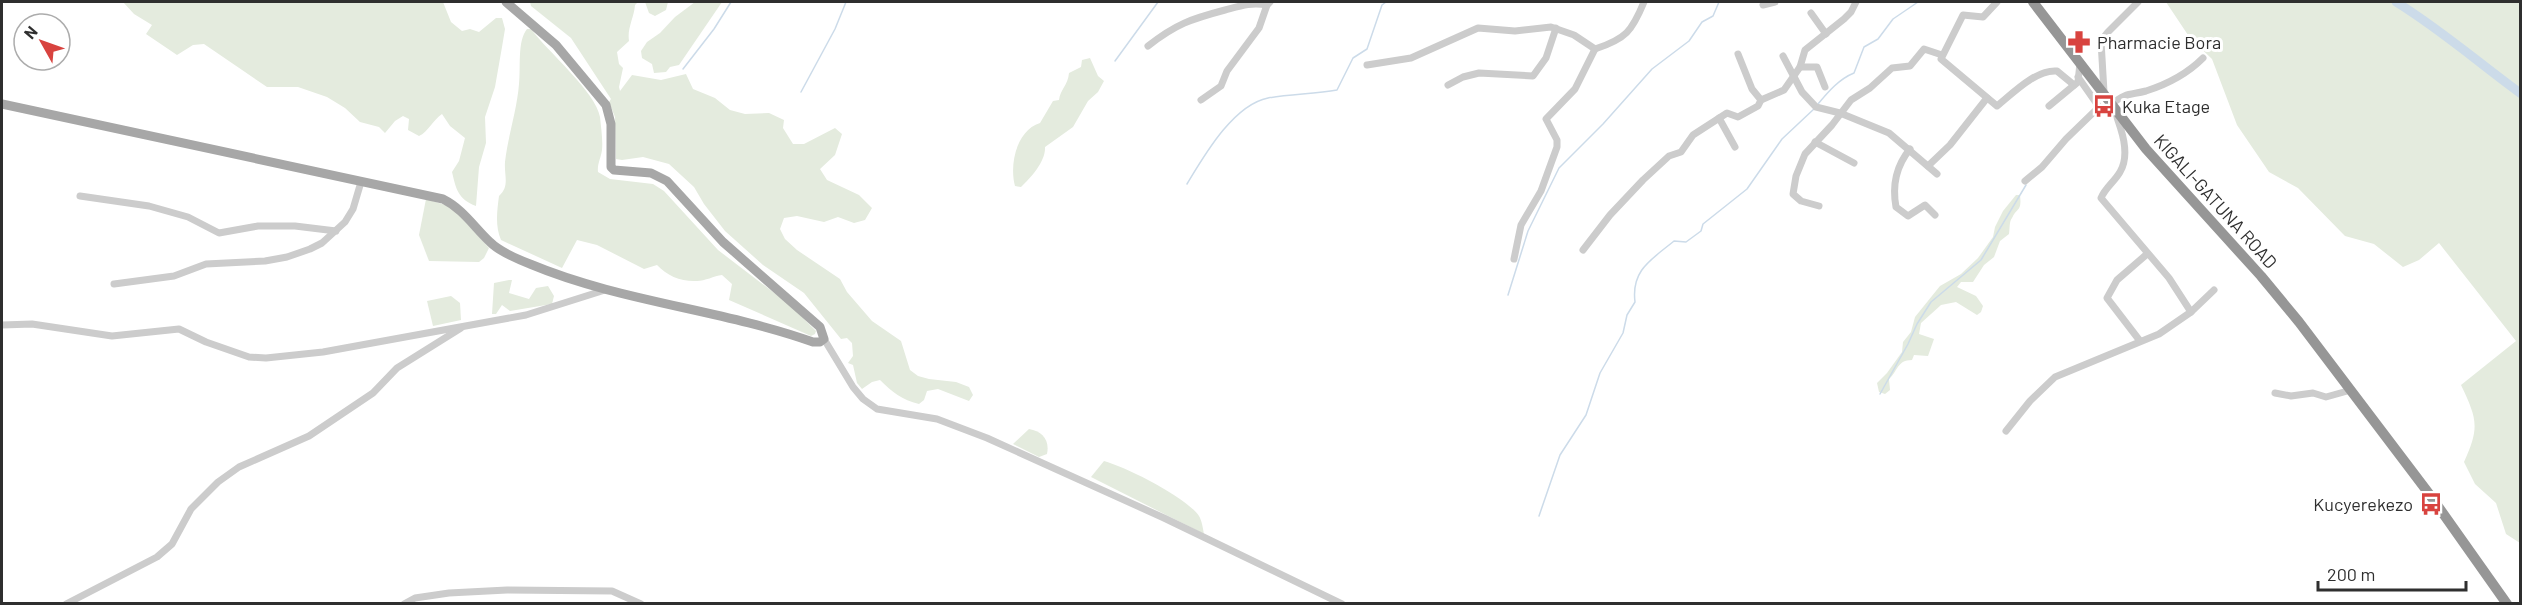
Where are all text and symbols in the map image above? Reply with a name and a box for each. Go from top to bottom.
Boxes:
north arrow [12,12,72,72]
text: N [19,22,41,42]
pharmacy icon: Pharmacie Bora [2066,29,2092,55]
place label: Pharmacie Bora [2097,31,2221,53]
bus stop icon: Kuka Etage [2091,93,2117,119]
place label: Kuka Etage [2122,95,2210,117]
street label: KIGALI-GATUNA ROAD [2150,129,2282,273]
bus stop icon: Kucyerekezo [2418,491,2444,517]
place label: Kucyerekezo [2313,493,2413,515]
scale bar [2318,554,2466,592]
text: 200 m [2327,563,2375,585]

